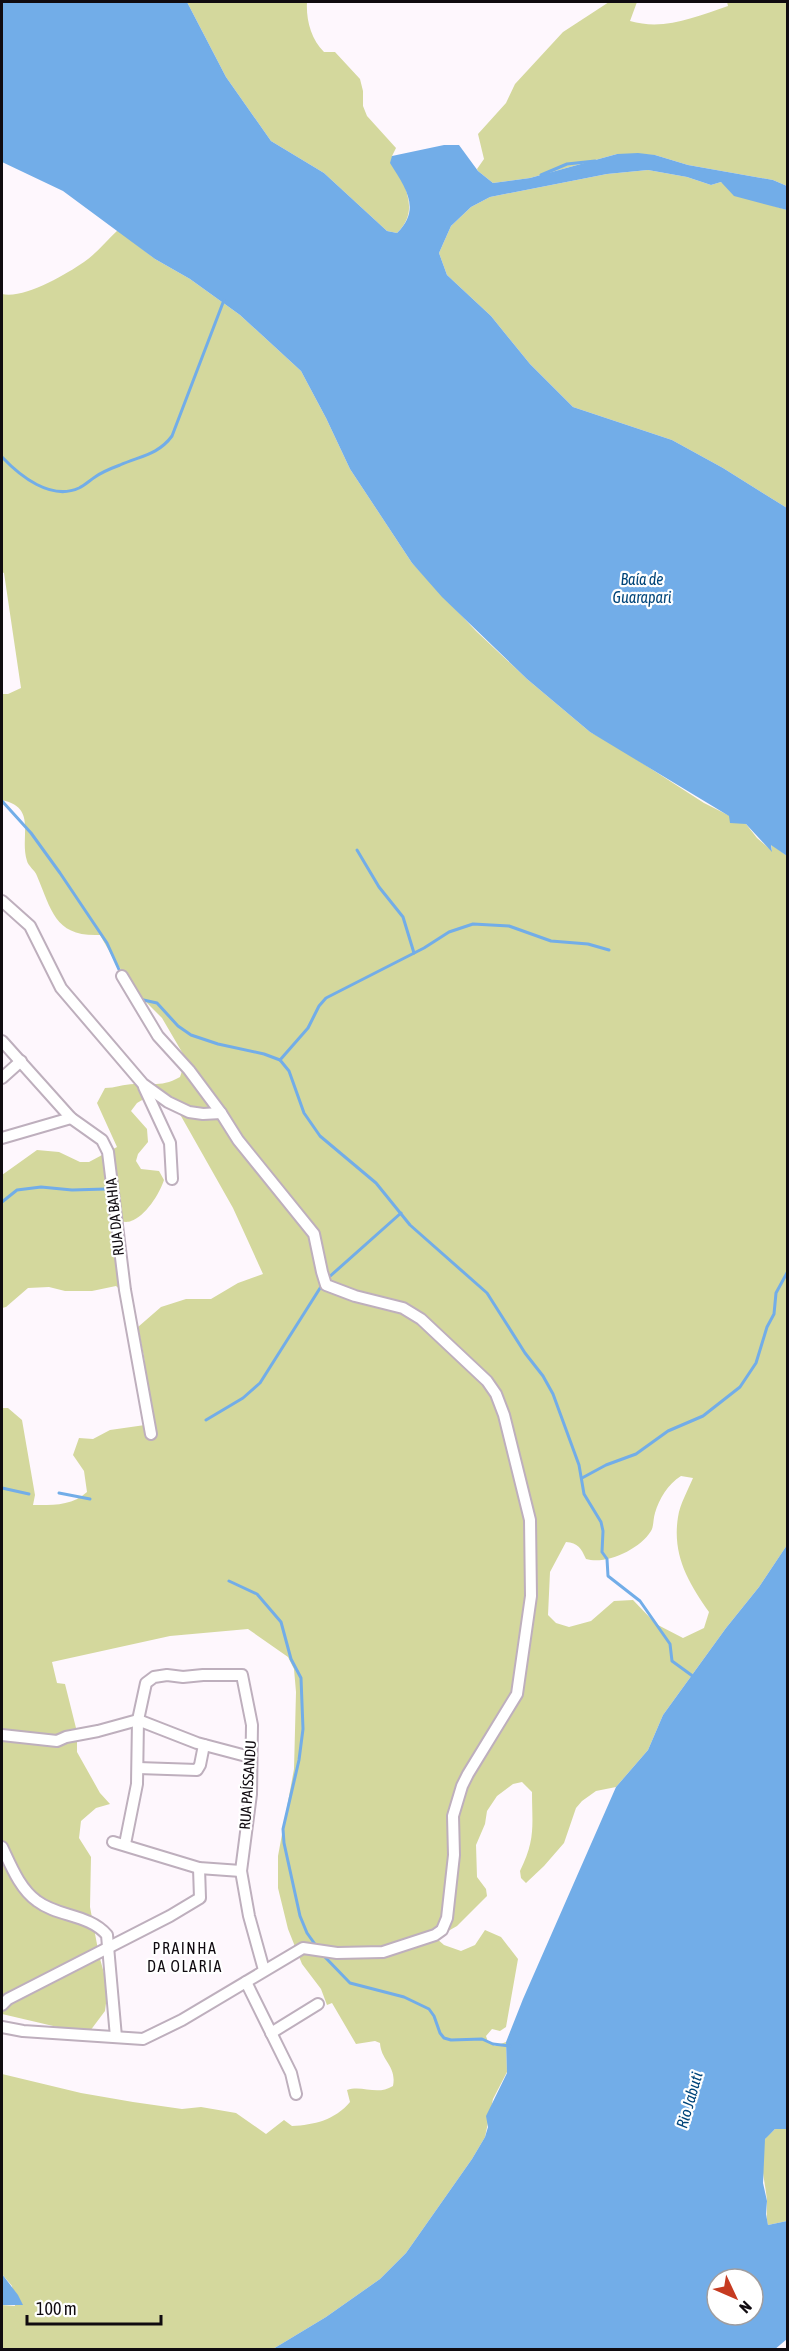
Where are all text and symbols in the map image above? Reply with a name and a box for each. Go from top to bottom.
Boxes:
water label: Baía de Guarapari [613,570,672,607]
street label: RUA DA BAHIA [102,1177,127,1257]
street label: RUA PAÍSSANDU [236,1740,259,1830]
district label: PRAINHA DA OLARIA [147,1939,223,1975]
water label: Rio Jabuti [672,2070,706,2130]
north arrow [705,2267,765,2327]
scale bar [27,2288,160,2326]
text: 100 m [36,2298,77,2319]
text: N [736,2298,756,2317]

